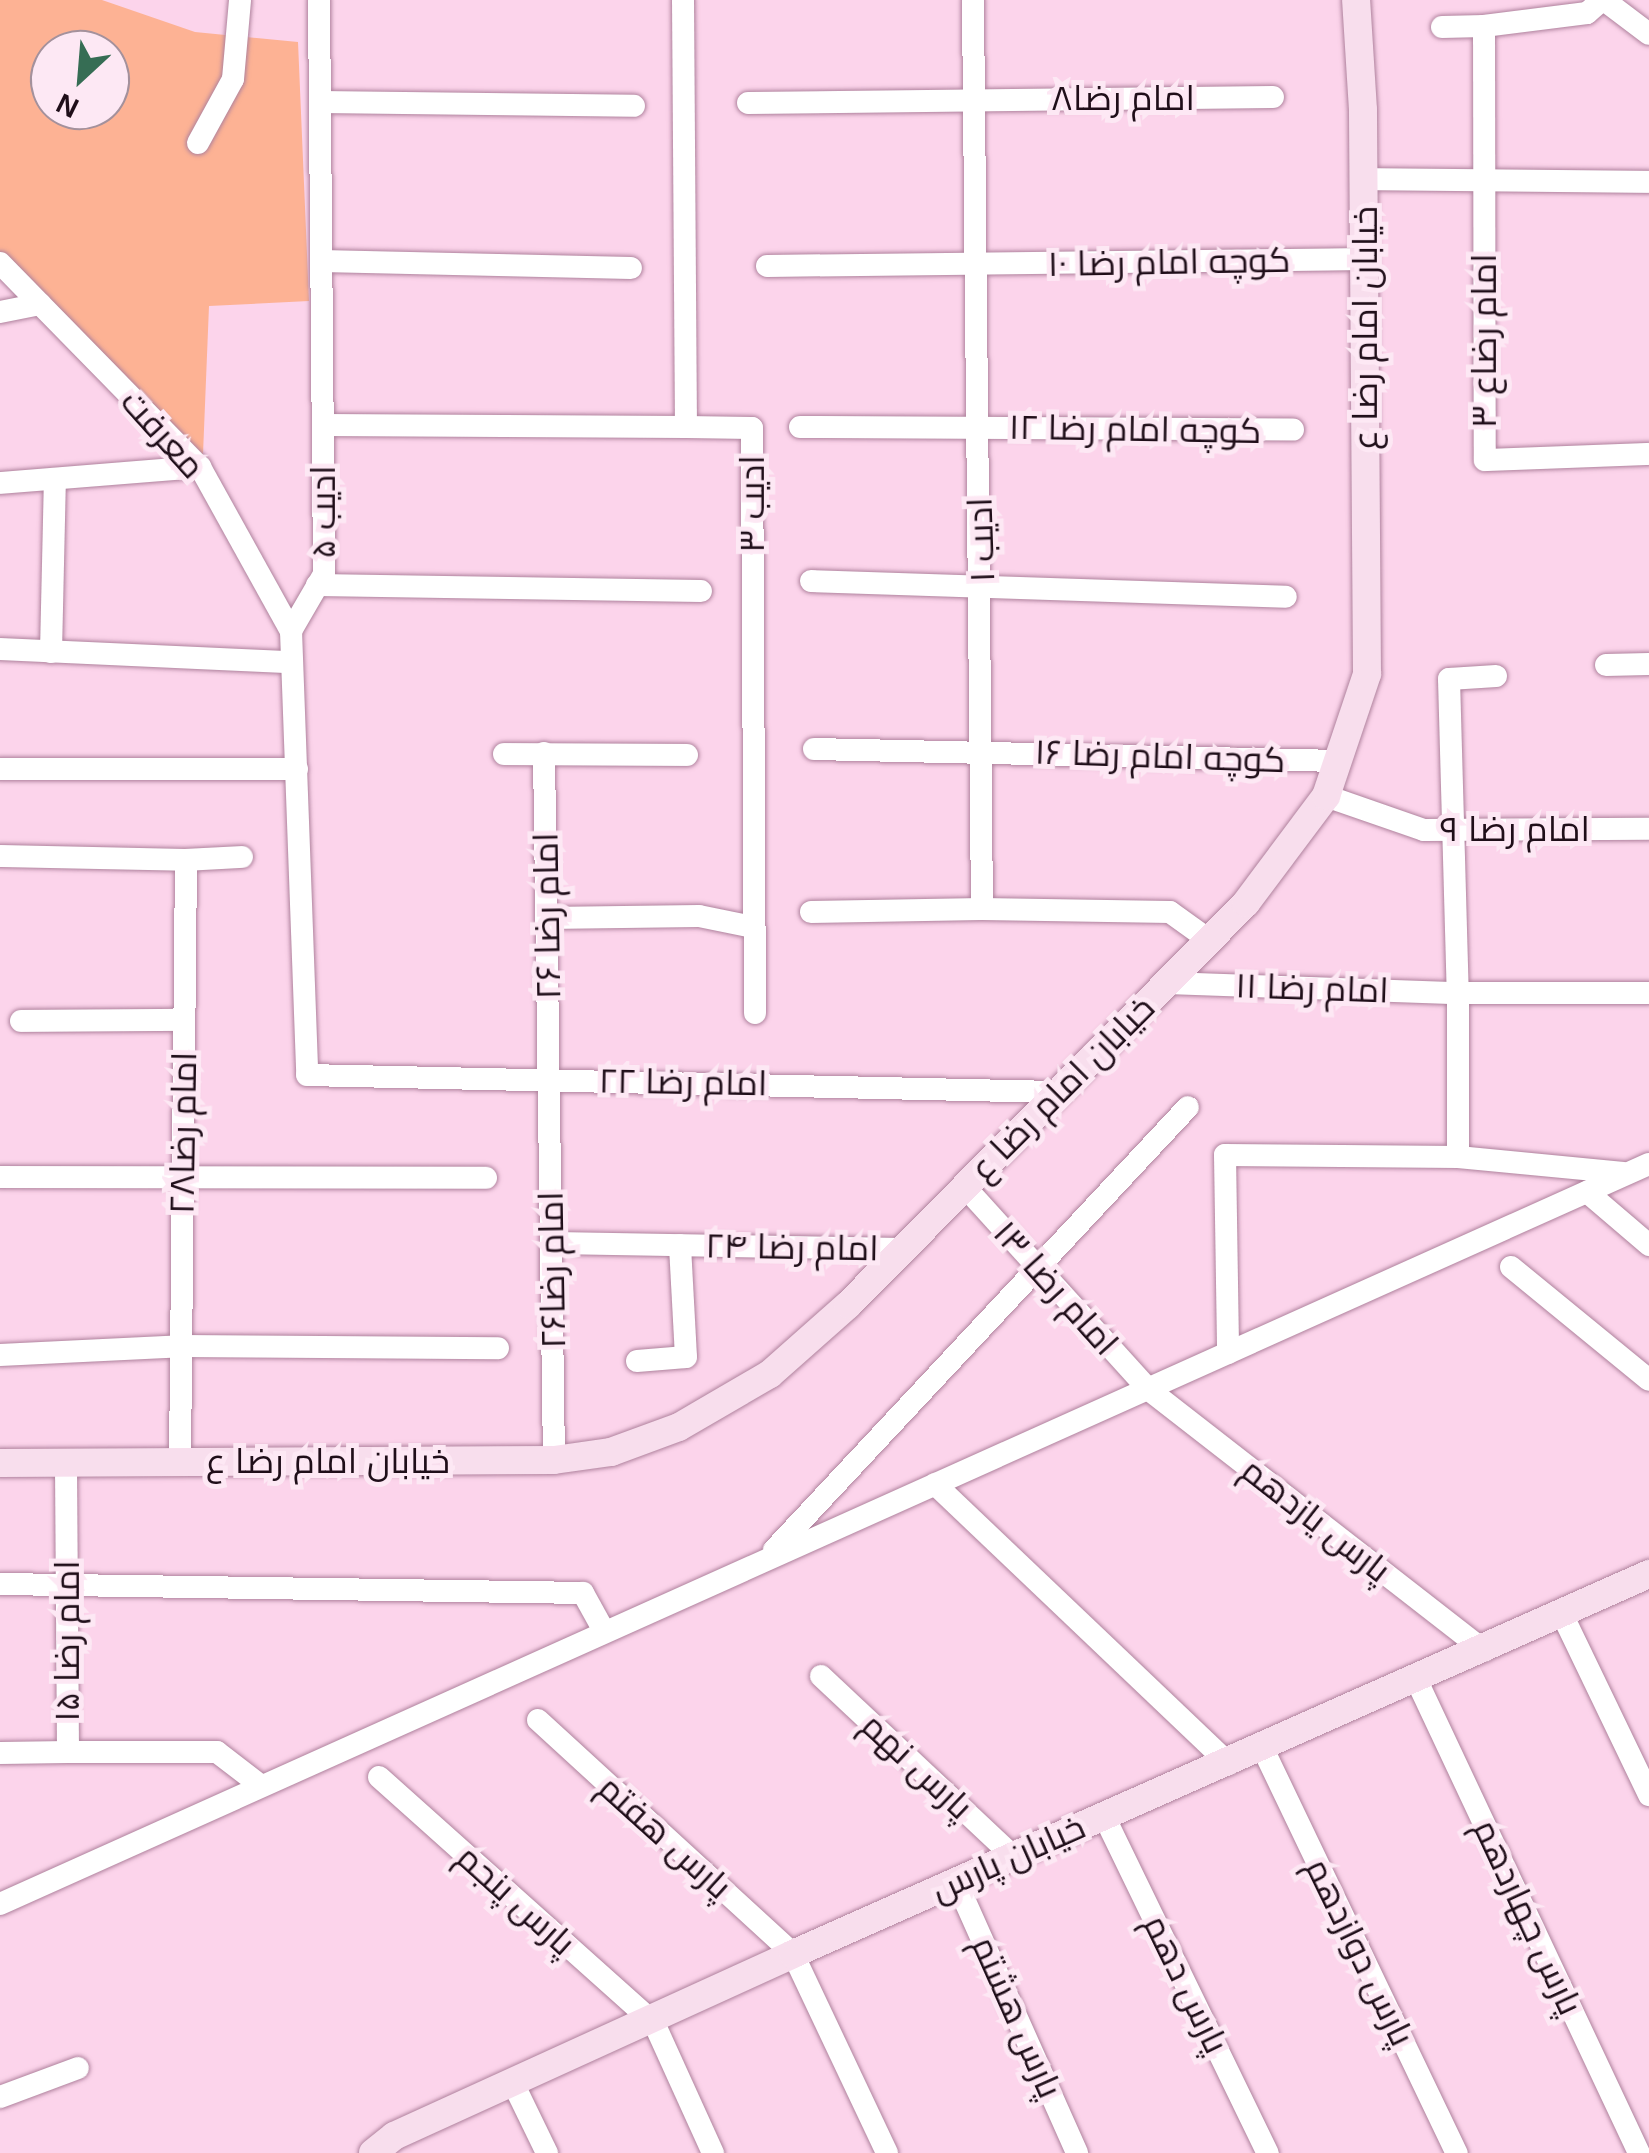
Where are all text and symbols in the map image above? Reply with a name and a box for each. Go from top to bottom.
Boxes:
north arrow [30,30,130,130]
street label: امام رضا۸ [1051,77,1195,119]
text: N [52,87,83,124]
street label: خیابان امام رضا ع [1344,206,1386,450]
street label: کوچه امام رضا ۱۰ [1047,239,1291,285]
street label: امام رضا‌ع ۳ [1463,254,1505,428]
street label: معرفت [112,381,214,487]
street label: کوچه امام رضا ۱۲ [1008,406,1262,452]
street label: ادیب ۳ [731,455,773,553]
street label: ادیب ۵ [302,465,344,559]
street label: ادیب ۱ [959,497,1003,583]
street label: کوچه امام رضا ۱۶ [1034,731,1286,781]
street label: امام رضا ۹ [1440,808,1590,850]
street label: امام رضا ۲۶ [525,832,569,1000]
street label: امام رضا ۱۱ [1235,964,1389,1012]
street label: خیابان امام رضا ع [961,987,1163,1189]
street label: امام رضا۲۸ [161,1051,205,1215]
street label: امام رضا ۲۲ [598,1060,768,1104]
street label: امام رضا۲۶ [530,1191,574,1349]
street label: امام رضا ۱۳ [985,1212,1127,1364]
street label: امام رضا ۲۴ [705,1224,879,1270]
street label: خیابان امام رضا ع [206,1440,450,1482]
street label: پارس‌‌ یازدهم [1233,1449,1399,1591]
street label: ۱۵ امام رضا [46,1560,88,1722]
street label: پارس‌‌ نهم [853,1704,981,1828]
street label: پارس‌‌ هفتم [590,1766,740,1908]
street label: خیابان پارس [925,1805,1091,1911]
street label: پارس‌‌ چهاردهم [1464,1813,1592,2021]
street label: پارس‌‌ پنجم [448,1836,584,1964]
street label: پارس‌‌ دوازدهم [1297,1851,1423,2053]
street label: پارس‌‌ دهم [1135,1908,1237,2060]
street label: پارس‌‌ هشتم [963,1930,1071,2104]

